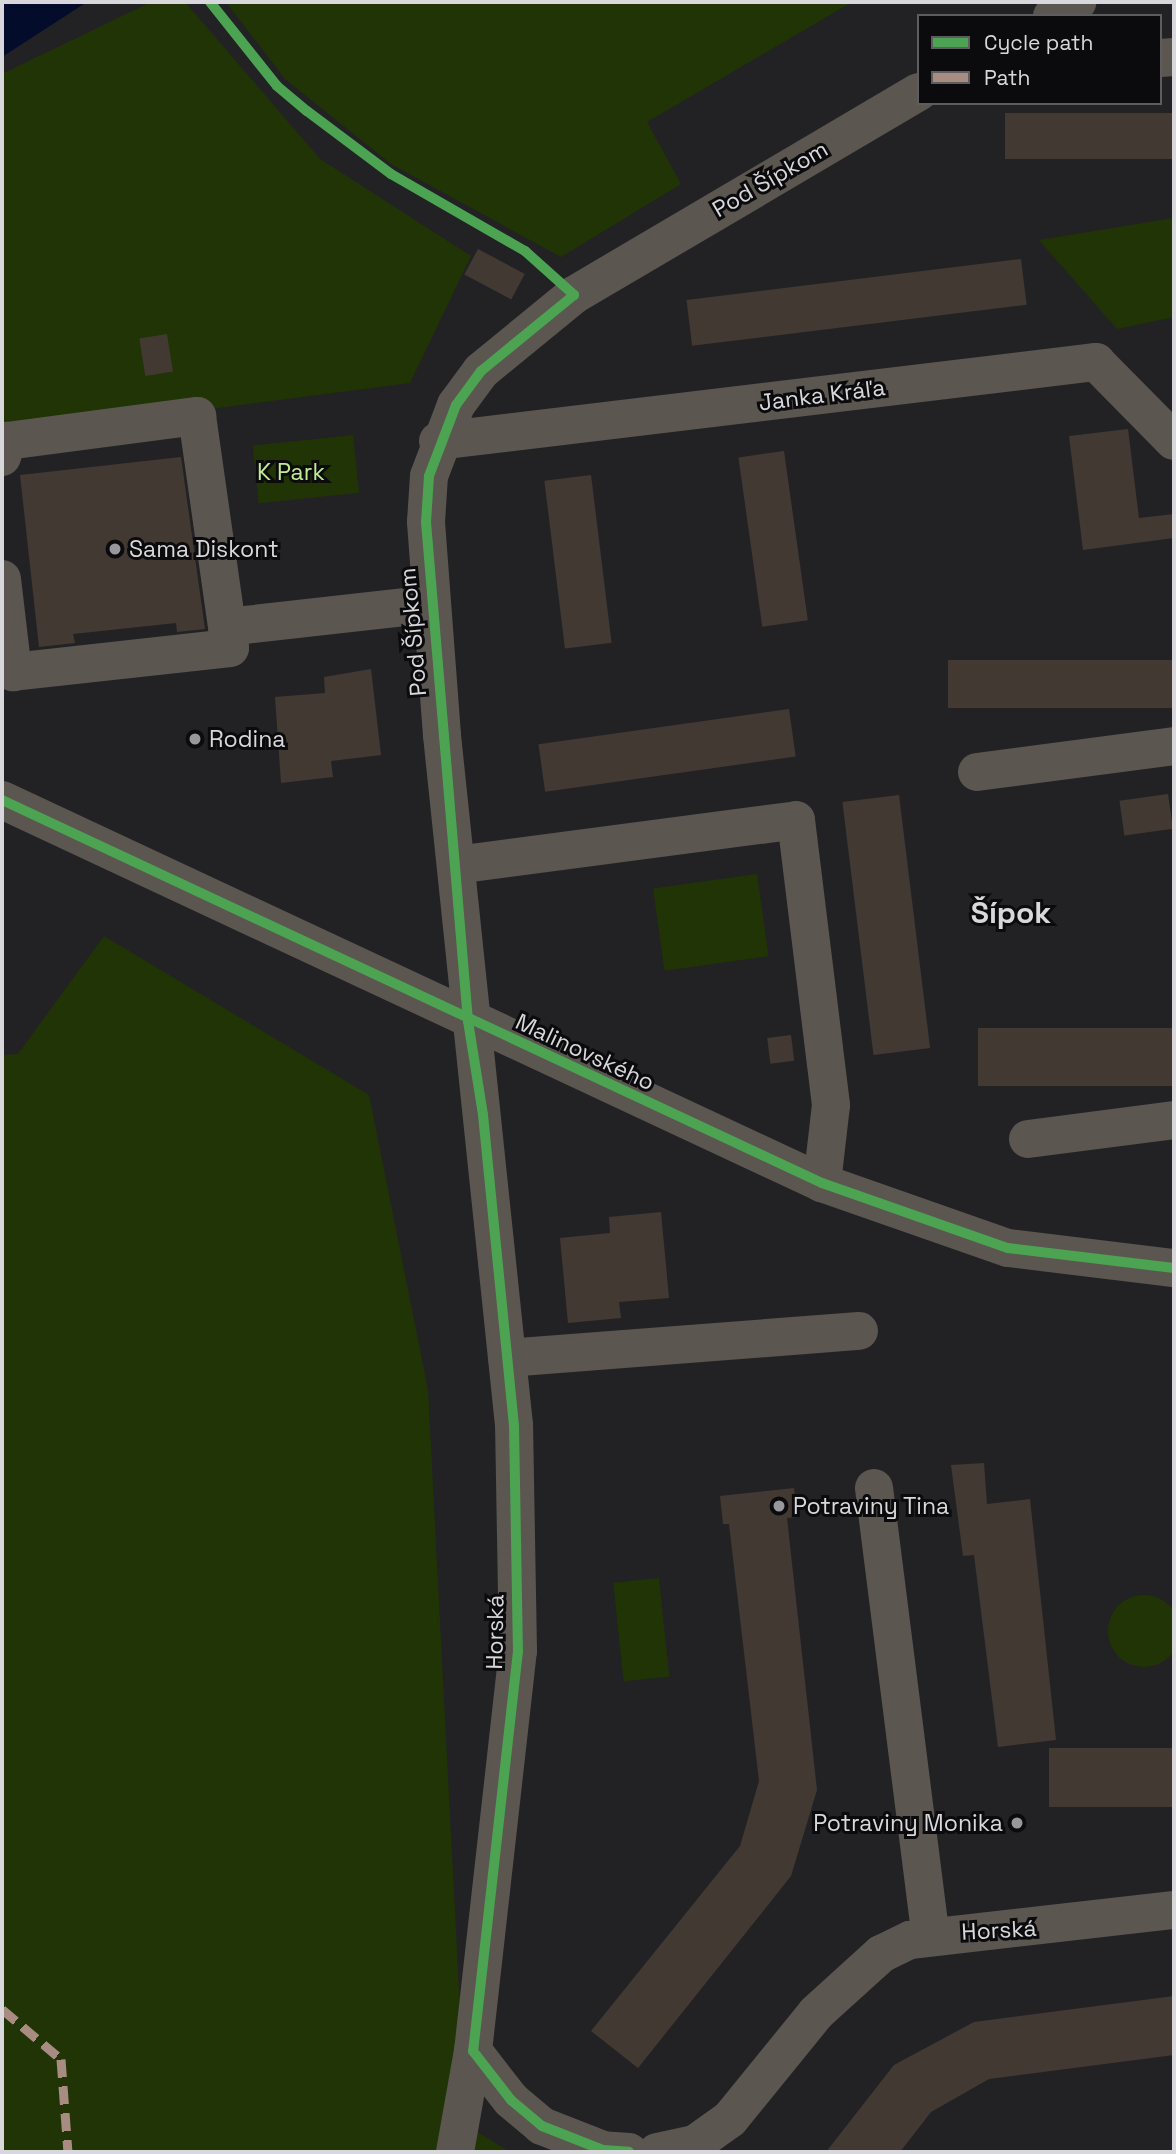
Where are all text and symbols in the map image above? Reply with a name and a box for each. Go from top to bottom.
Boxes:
legend [917,14,1162,105]
text: Cycle path [984,29,1093,56]
text: Path [984,64,1030,91]
street label: Pod Šípkom [707,135,833,223]
street label: Janka Kráľa [757,374,887,416]
park label: K Park [257,458,325,486]
place label: Sama Diskont [129,535,279,563]
marker: Sama Diskont [107,541,123,557]
street label: Pod Šípkom [394,567,432,697]
place label: Rodina [209,725,285,753]
marker: Rodina [187,731,203,747]
district label: Šípok [971,895,1051,931]
street label: Malinovského [511,1008,659,1096]
place label: Potraviny Tina [793,1492,950,1520]
marker: Potraviny Tina [771,1498,787,1514]
street label: Horská [481,1594,509,1670]
place label: Potraviny Monika [813,1809,1003,1837]
marker: Potraviny Monika [1009,1815,1025,1831]
street label: Horská [961,1914,1037,1946]

